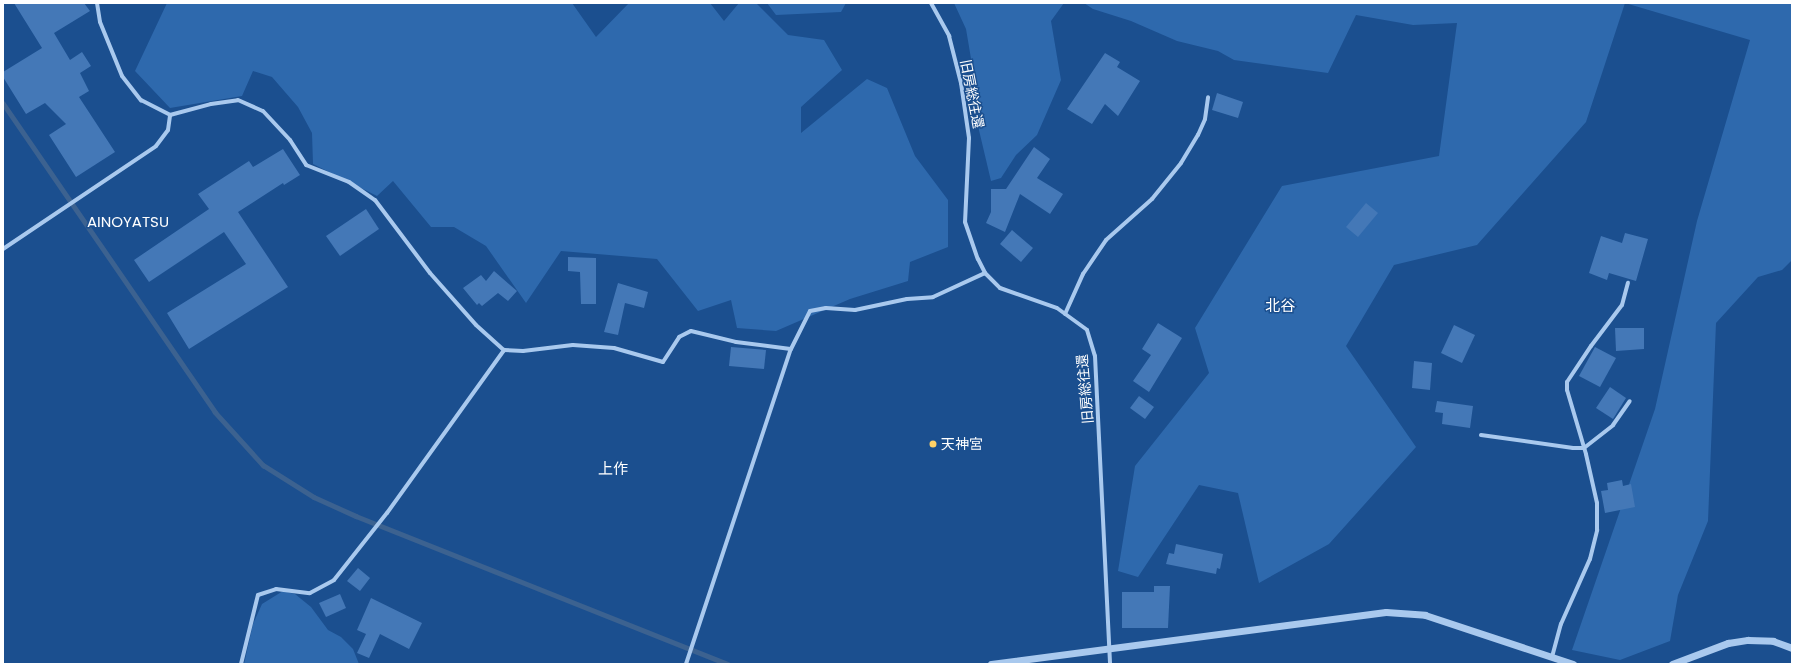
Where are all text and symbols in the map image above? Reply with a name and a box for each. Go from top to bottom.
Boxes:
street label: 旧房総往還 [957,58,987,130]
district label: AINOYATSU [82,213,174,231]
district label: 北谷 [1265,297,1295,315]
street label: 旧房総往還 [1074,353,1096,425]
place label: 天神宮 [941,436,983,452]
marker: 天神宮 [928,439,938,449]
district label: 上作 [598,460,628,478]

